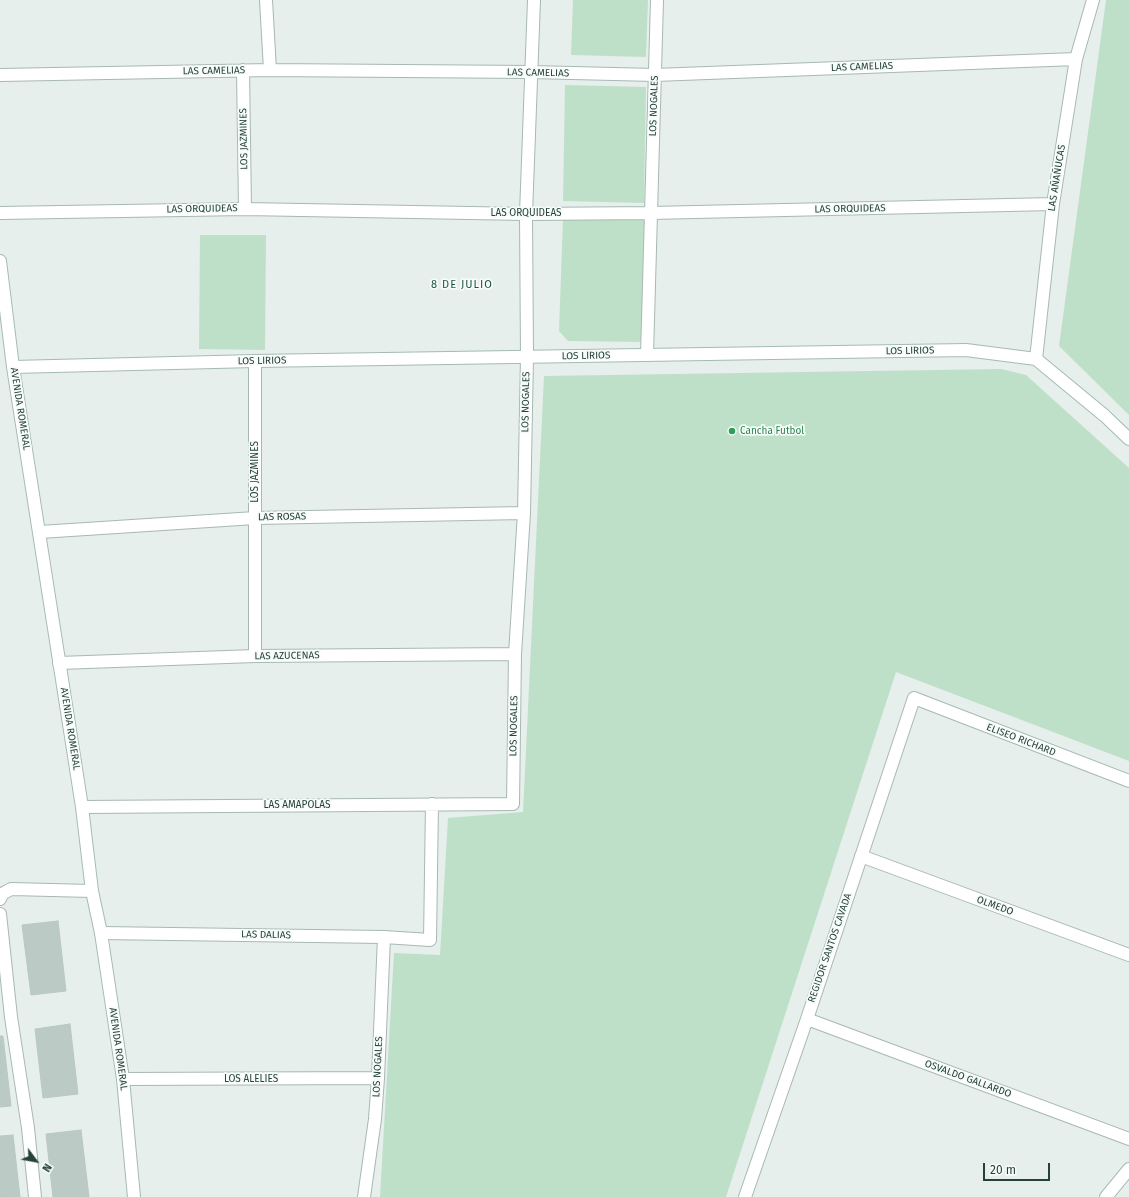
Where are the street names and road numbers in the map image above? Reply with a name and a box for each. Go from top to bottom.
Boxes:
street label: LAS CAMELIAS [831,60,893,74]
street label: LAS CAMELIAS [183,64,245,78]
street label: LAS CAMELIAS [507,66,569,80]
street label: LOS NOGALES [647,75,661,137]
street label: LOS JAZMINES [237,108,251,170]
street label: LAS AÑAÑUCAS [1046,144,1068,212]
street label: LAS ORQUIDEAS [166,202,238,216]
street label: LAS ORQUIDEAS [814,202,886,216]
street label: LAS ORQUIDEAS [490,207,562,219]
street label: LOS LIRIOS [885,345,935,357]
street label: LOS LIRIOS [561,350,611,362]
street label: LOS LIRIOS [237,355,287,367]
street label: AVENIDA ROMERAL [8,367,32,451]
street label: LOS NOGALES [519,371,533,433]
street label: LOS JAZMINES [249,441,261,503]
street label: LAS ROSAS [258,511,306,523]
street label: LAS AZUCENAS [254,649,320,663]
street label: AVENIDA ROMERAL [58,687,82,771]
street label: LOS NOGALES [507,695,521,757]
street label: ELISEO RICHARD [985,721,1057,759]
street label: LAS AMAPOLAS [264,799,330,811]
street label: REGIDOR SANTOS CAVADA [806,892,854,1004]
street label: OLMEDO [975,894,1015,918]
street label: LAS DALIAS [241,929,291,941]
street label: AVENIDA ROMERAL [106,1007,130,1091]
street label: LOS NOGALES [370,1036,386,1098]
street label: OSVALDO GALLARDO [923,1058,1013,1100]
street label: LOS ALELIES [224,1073,278,1085]

